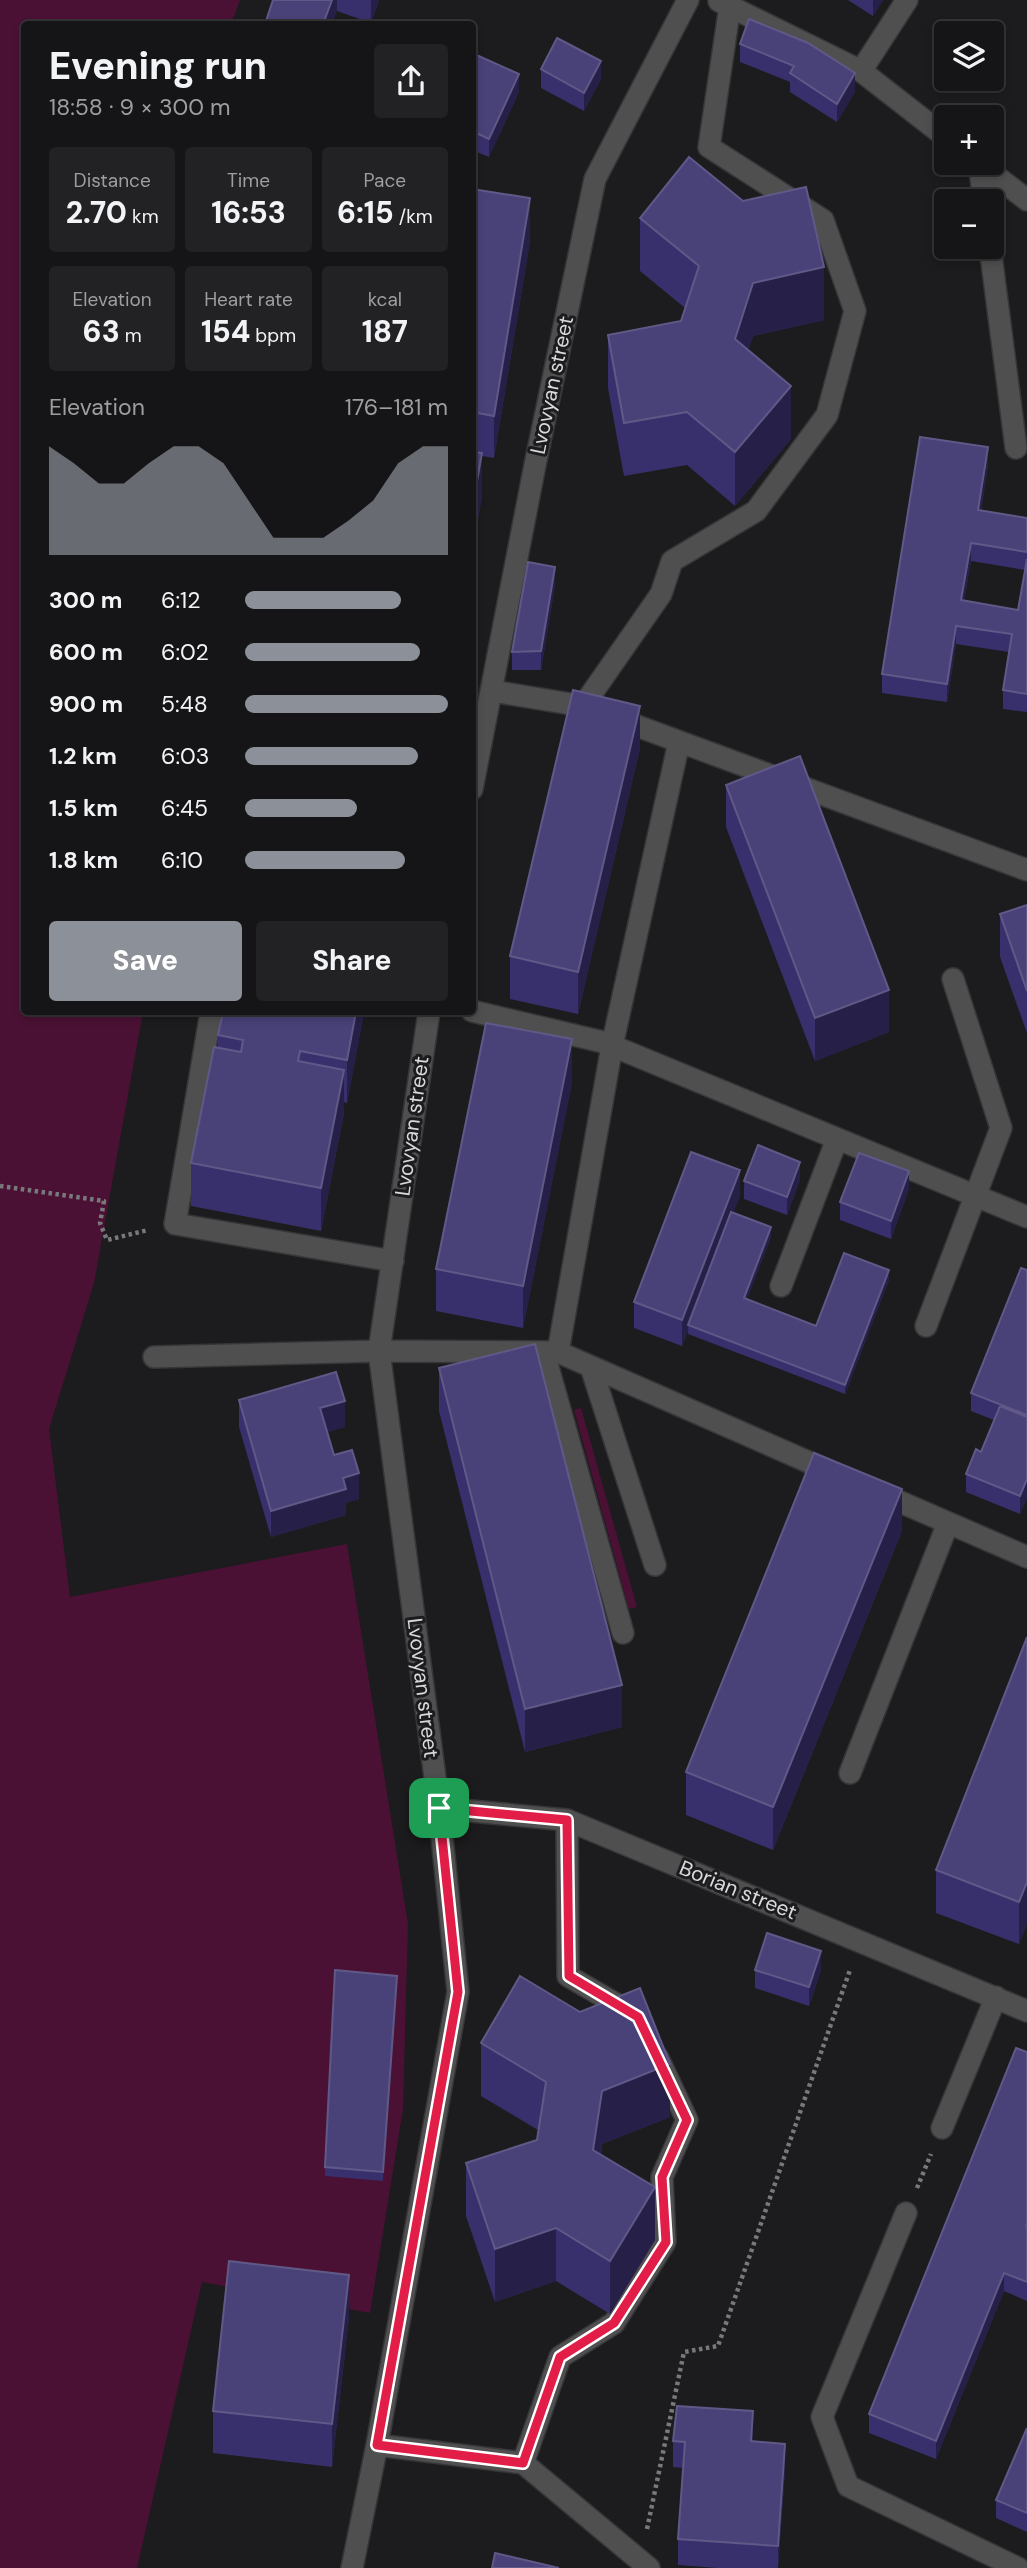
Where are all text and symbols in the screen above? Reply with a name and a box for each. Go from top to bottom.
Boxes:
map controls [934,21,1004,259]
button: layers [934,21,1004,91]
text: Evening run [49,41,267,91]
button: share [374,44,448,118]
text: 18:58 · 9 × 300 m [49,92,231,122]
button: + [934,105,1004,175]
text: Distance [74,168,151,193]
text: Time [227,168,270,193]
text: Pace [364,168,406,193]
button: − [934,189,1004,259]
text: 2.70 [66,193,127,232]
text: 16:53 [211,193,286,232]
text: 6:15 [337,193,394,232]
text: km [127,204,159,229]
text: /km [394,204,433,229]
text: Elevation [73,287,152,312]
text: Heart rate [204,287,293,312]
text: kcal [368,287,402,312]
text: 63 [83,312,120,351]
text: 154 [201,312,250,351]
text: 187 [362,312,408,351]
street label: Lvovyan street [524,313,580,457]
text: m [120,323,142,348]
text: bpm [250,323,296,348]
text: Elevation [49,392,145,422]
text: 176–181 m [345,392,448,422]
text: 300 m [49,585,122,615]
text: 6:12 [161,585,201,615]
text: 600 m [49,637,123,667]
text: 6:02 [161,637,209,667]
text: 900 m [49,689,123,719]
text: 5:48 [161,689,208,719]
text: 1.2 km [49,741,117,771]
text: 6:03 [161,741,209,771]
text: 1.5 km [49,793,118,823]
text: 6:45 [161,793,208,823]
text: 1.8 km [49,845,118,875]
text: 6:10 [161,845,203,875]
button: Save [49,921,242,1001]
button: Share [256,921,448,1001]
street label: Lvovyan street [388,1054,436,1198]
street label: Lvovyan street [401,1616,445,1760]
pin [409,1778,469,1838]
icon: arrive [420,1789,458,1827]
street label: Borian street [675,1854,801,1926]

